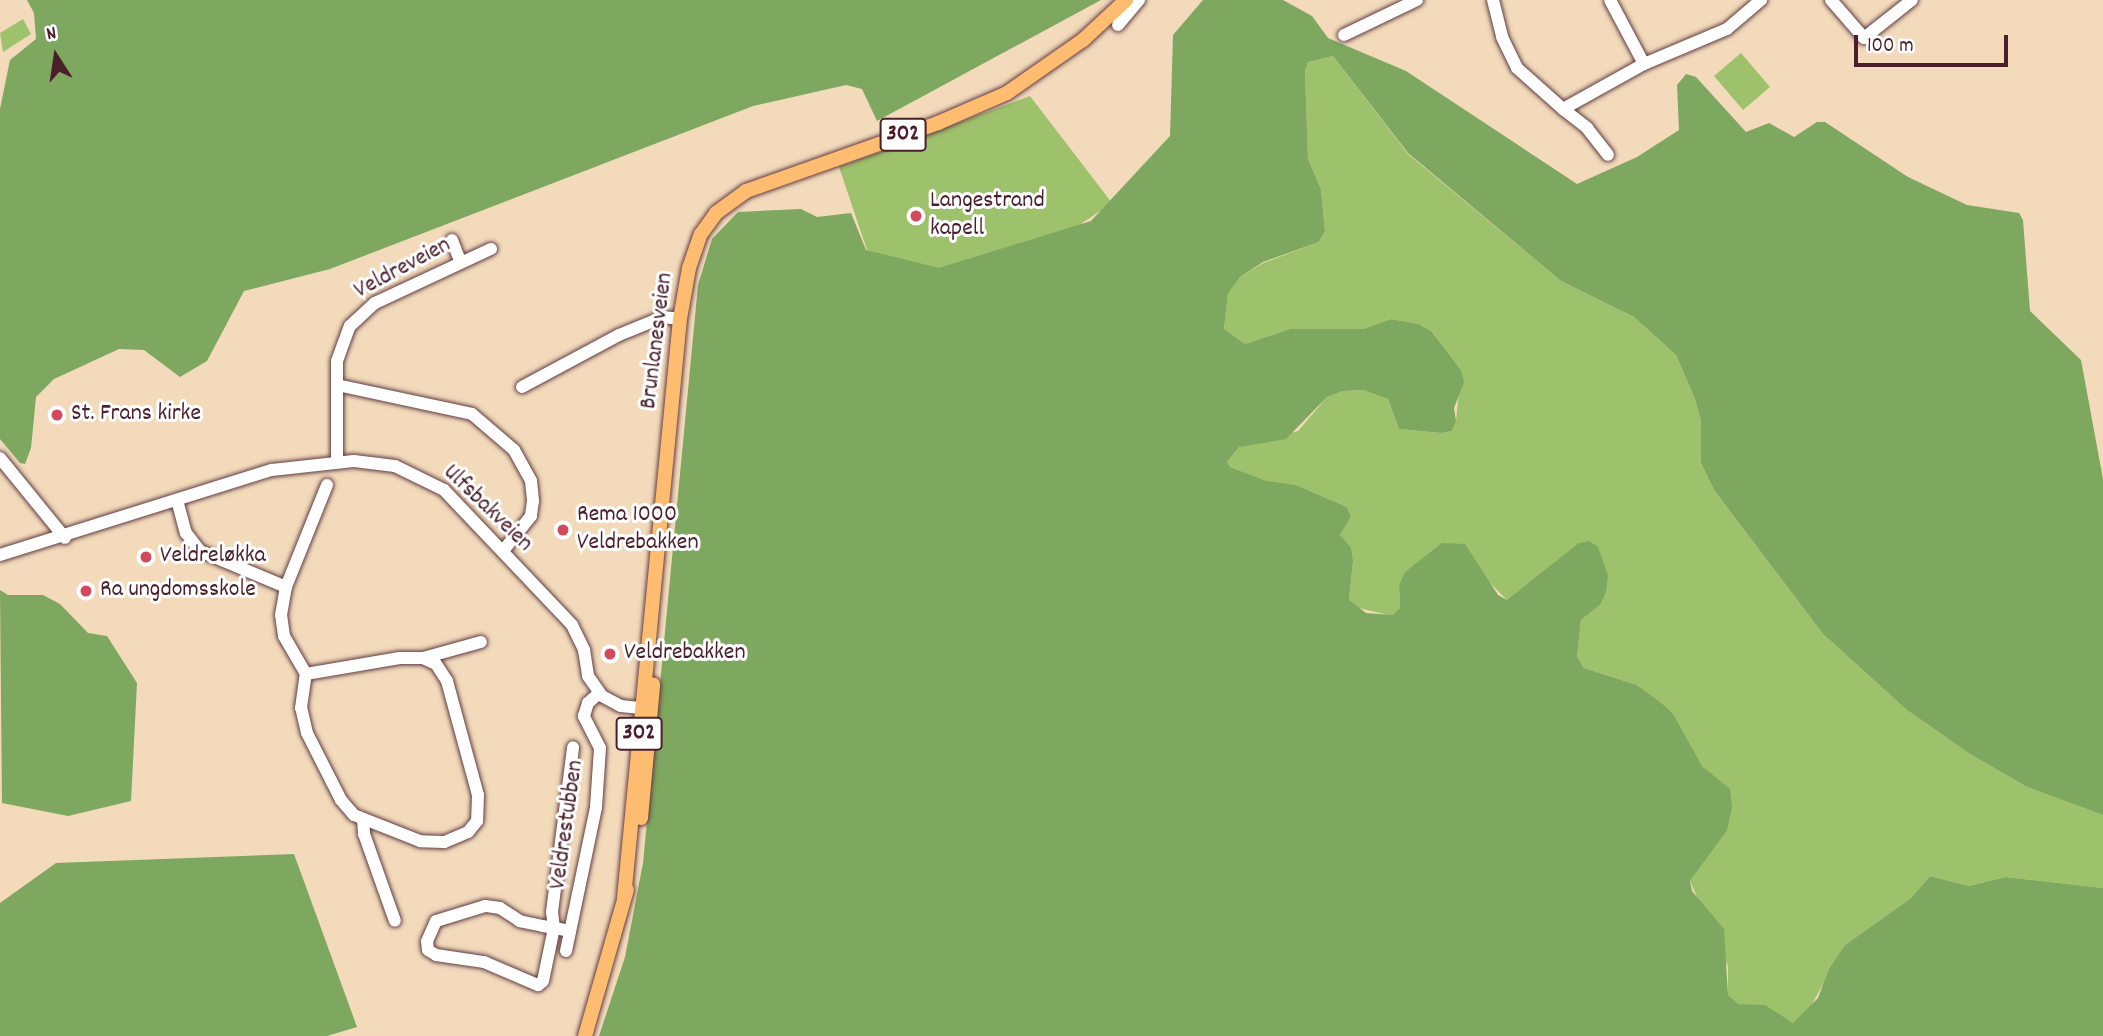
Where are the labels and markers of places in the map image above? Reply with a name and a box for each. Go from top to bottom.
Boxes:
place label: Langestrand kapell [930,188,1045,244]
marker: Langestrand kapell [908,208,924,224]
place label: St. Frans kirke [71,401,201,429]
marker: St. Frans kirke [49,407,65,423]
place label: Rema 1000 Veldrebakken [577,502,699,558]
marker: Rema 1000 Veldrebakken [555,522,571,538]
place label: Veldreløkka [160,543,266,571]
marker: Veldreløkka [138,549,154,565]
place label: Ra ungdomsskole [100,577,256,605]
marker: Ra ungdomsskole [78,583,94,599]
place label: Veldrebakken [624,640,746,668]
marker: Veldrebakken [602,646,618,662]

